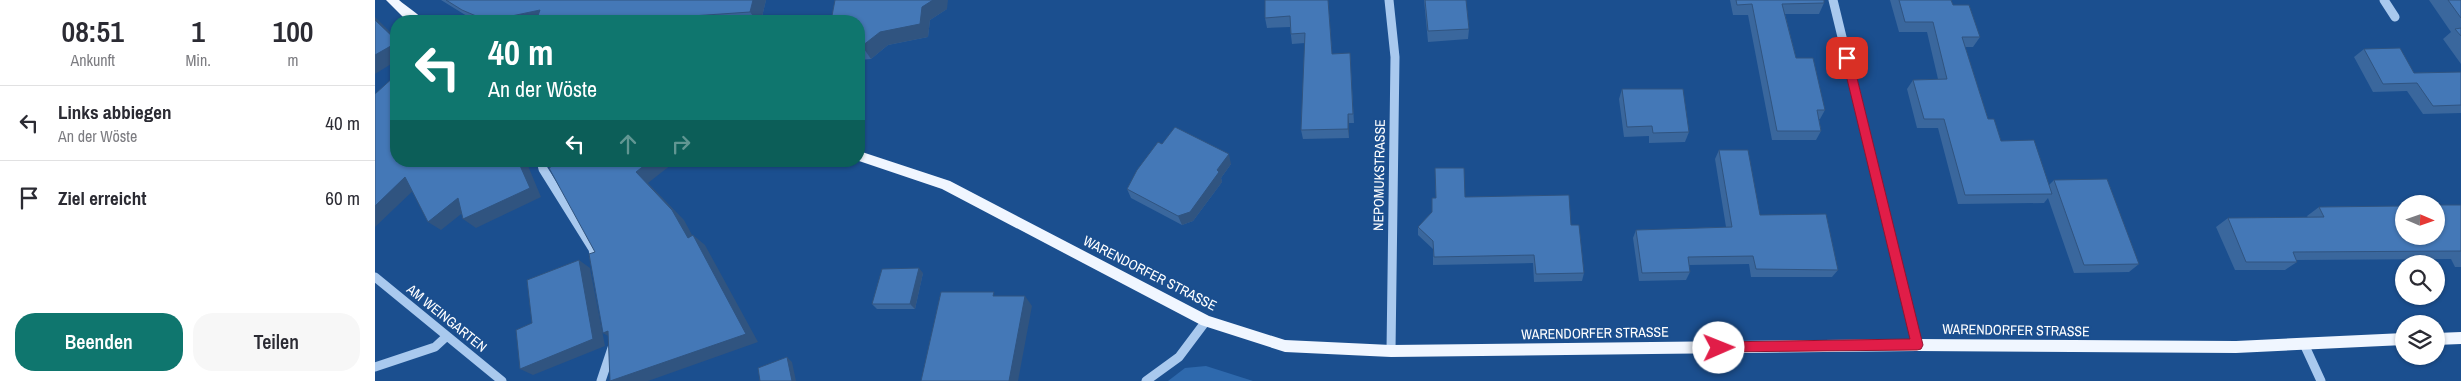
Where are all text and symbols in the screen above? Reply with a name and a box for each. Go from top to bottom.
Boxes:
text: 08:51 [61,11,124,51]
text: 1 [191,11,205,51]
text: 100 [272,11,314,51]
text: 40 m [488,29,553,76]
icon: left [405,35,470,100]
pin [1826,37,1868,79]
icon: arrive [1833,44,1861,72]
text: Ankunft [70,49,115,71]
text: Min. [185,49,211,71]
text: m [288,49,298,71]
text: An der Wöste [488,74,597,104]
text: Links abbiegen [58,99,171,125]
icon: left [15,109,43,137]
text: 40 m [325,110,360,136]
street label: NEPOMUKSTRASSE [1369,119,1389,231]
text: An der Wöste [58,125,137,147]
icon: left [561,130,589,158]
icon: ahead [614,130,642,158]
icon: right [667,130,695,158]
icon: arrive [15,184,43,212]
text: Ziel erreicht [58,185,146,211]
text: 60 m [325,185,360,211]
north arrow [2395,195,2445,245]
map controls [2395,195,2445,365]
street label: WARENDORFER STRASSE [1080,231,1220,315]
button: search [2395,255,2445,305]
street label: AM WEINGARTEN [402,280,491,356]
button: Beenden [15,313,183,371]
button: Teilen [193,313,360,371]
button: layers [2395,315,2445,365]
street label: WARENDORFER STRASSE [1942,320,2090,340]
position arrow [1692,321,1744,373]
street label: WARENDORFER STRASSE [1521,323,1669,343]

